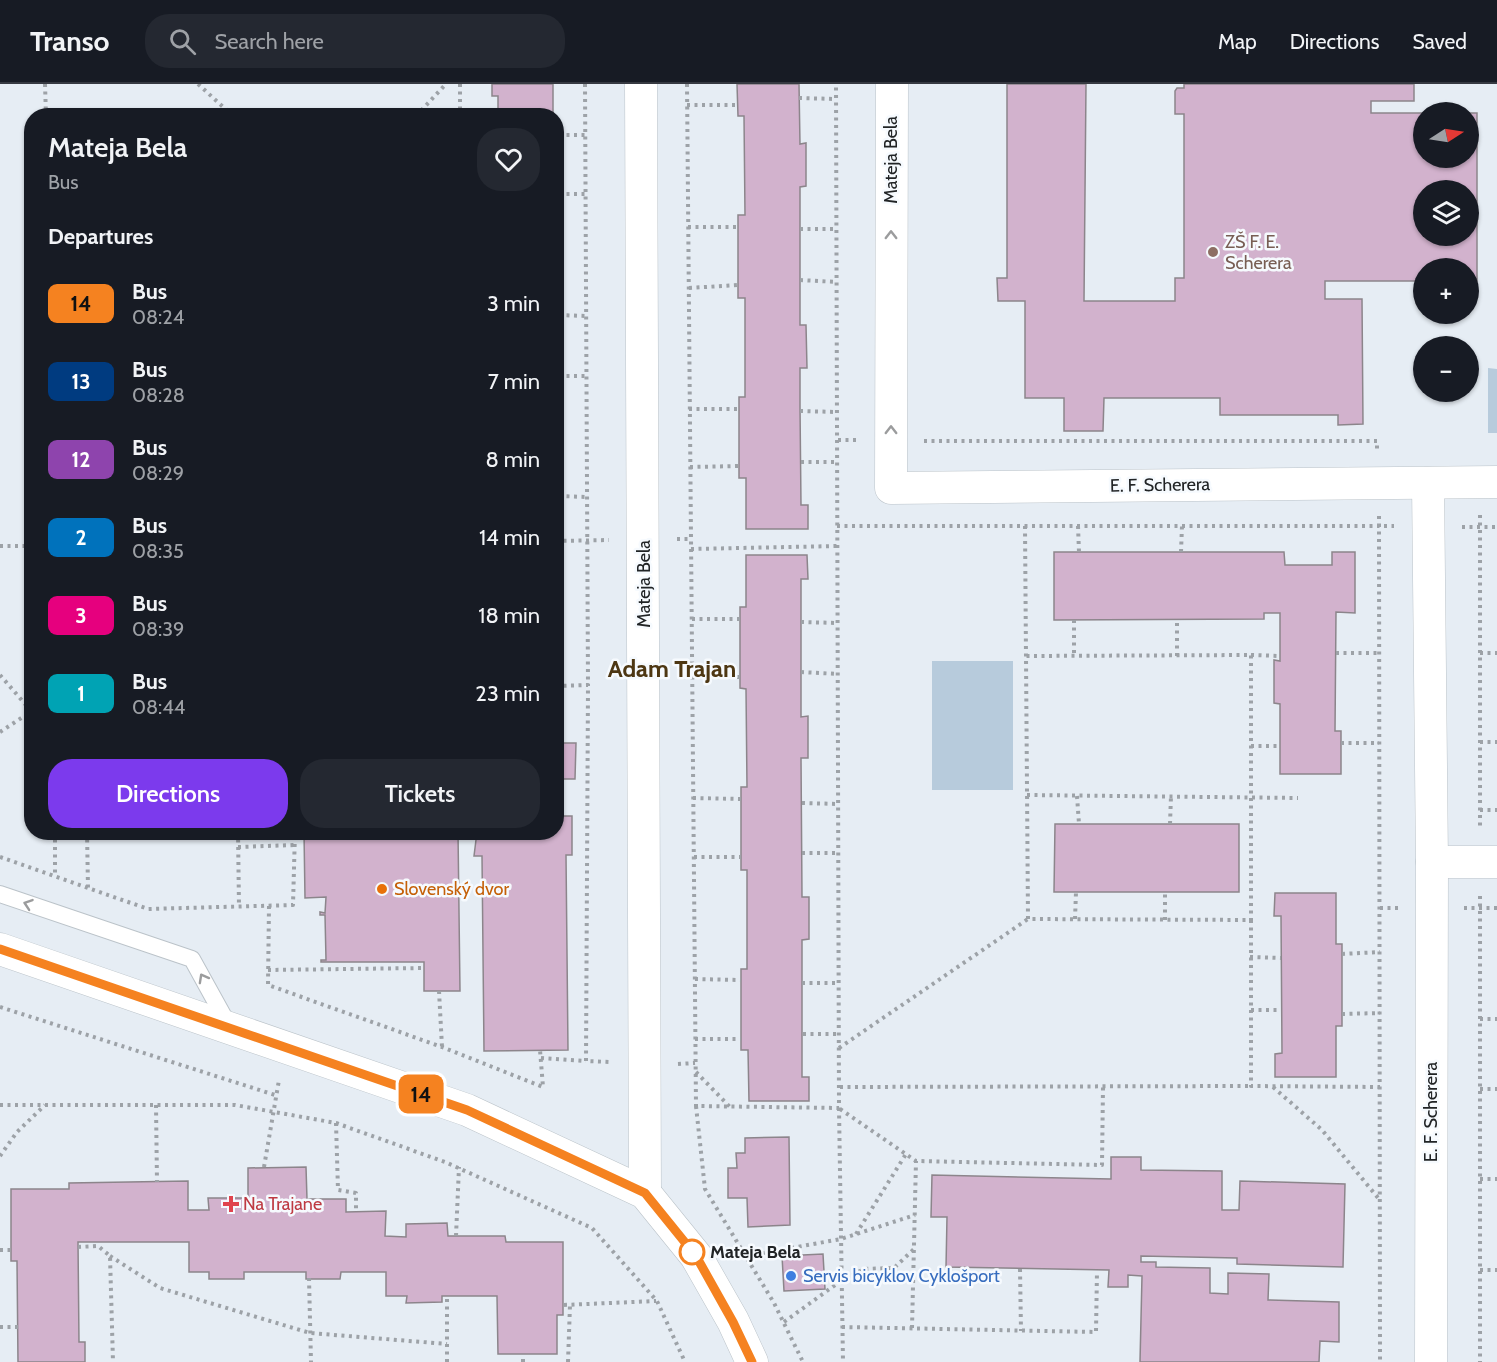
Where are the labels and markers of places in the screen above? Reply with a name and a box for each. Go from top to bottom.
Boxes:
place label: ZŠ F. E. Scherera [1225,231,1292,274]
marker: ZŠ F. E. Scherera [1206,245,1220,259]
place label: Slovenský dvor [394,878,510,900]
marker: Slovenský dvor [375,882,389,896]
place label: Na Trajane [243,1193,322,1215]
marker: Na Trajane [224,1197,238,1211]
marker: Mateja Bela [679,1239,705,1265]
place label: Mateja Bela [710,1241,801,1263]
place label: Servis bicyklov Cyklošport [803,1265,1000,1287]
marker: Servis bicyklov Cyklošport [784,1269,798,1283]

